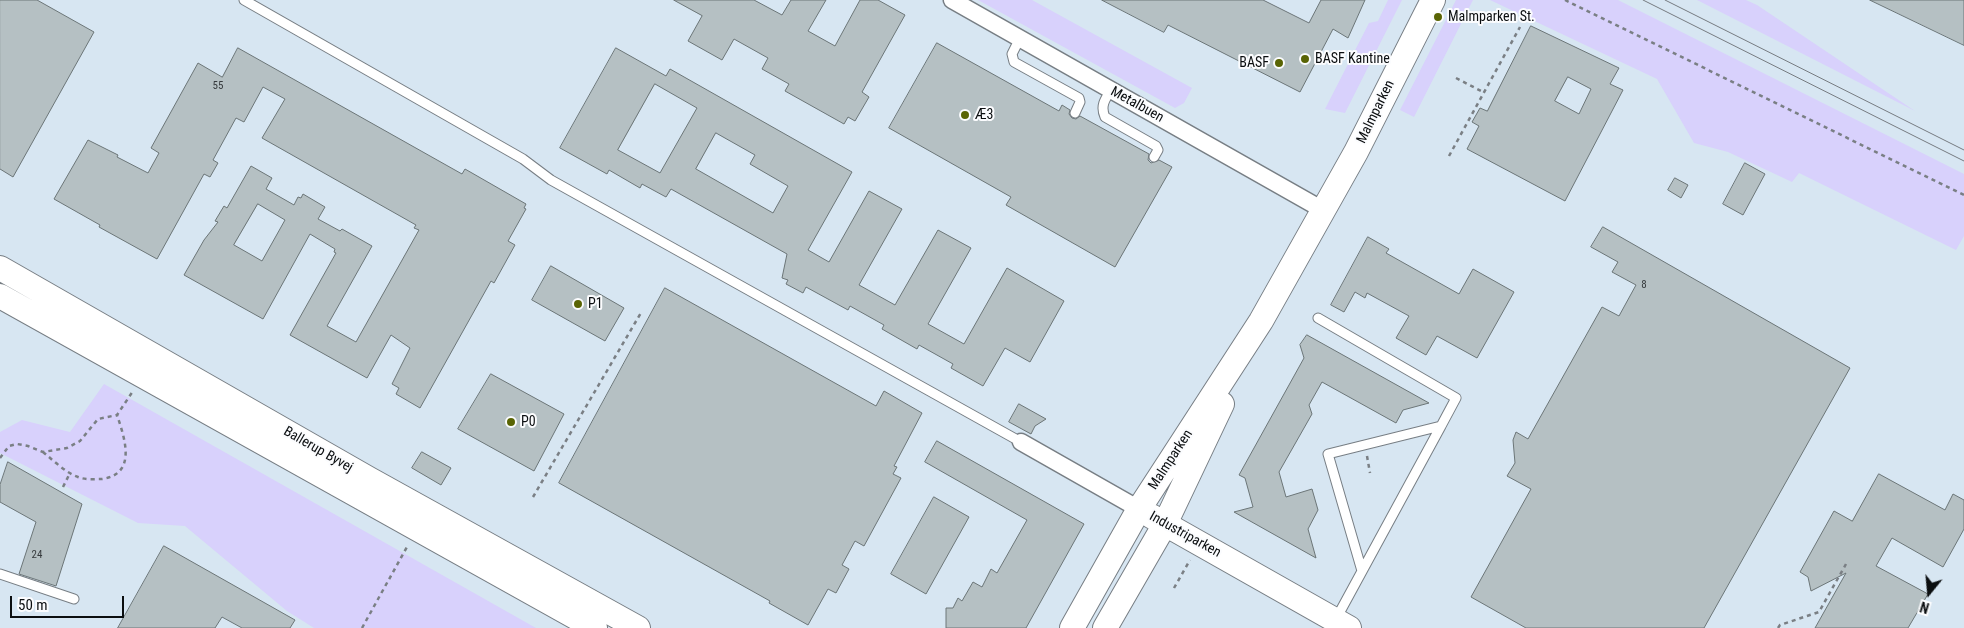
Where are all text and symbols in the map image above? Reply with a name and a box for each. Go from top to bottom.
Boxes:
place label: Malmparken St. [1448,9,1535,25]
marker: Malmparken St. [1432,11,1444,23]
place label: BASF Kantine [1315,51,1390,67]
marker: BASF Kantine [1299,53,1311,65]
place label: BASF [1239,55,1269,71]
marker: BASF [1273,57,1285,69]
street label: Malmparken [1353,78,1399,146]
house number: 55 [213,79,223,93]
street label: Metalbuen [1107,84,1167,126]
place label: Æ3 [975,107,993,123]
marker: Æ3 [959,109,971,121]
house number: 8 [1641,278,1647,292]
place label: P1 [588,296,603,312]
marker: P1 [572,298,584,310]
place label: P0 [521,414,536,430]
marker: P0 [505,416,517,428]
street label: Ballerup Byvej [280,423,356,477]
street label: Malmparken [1145,427,1197,493]
street label: Industriparken [1146,508,1224,562]
house number: 24 [32,548,42,562]
north arrow [1904,568,1954,618]
scale bar [12,586,126,618]
text: 50 m [18,596,48,614]
text: N [1918,598,1931,616]

